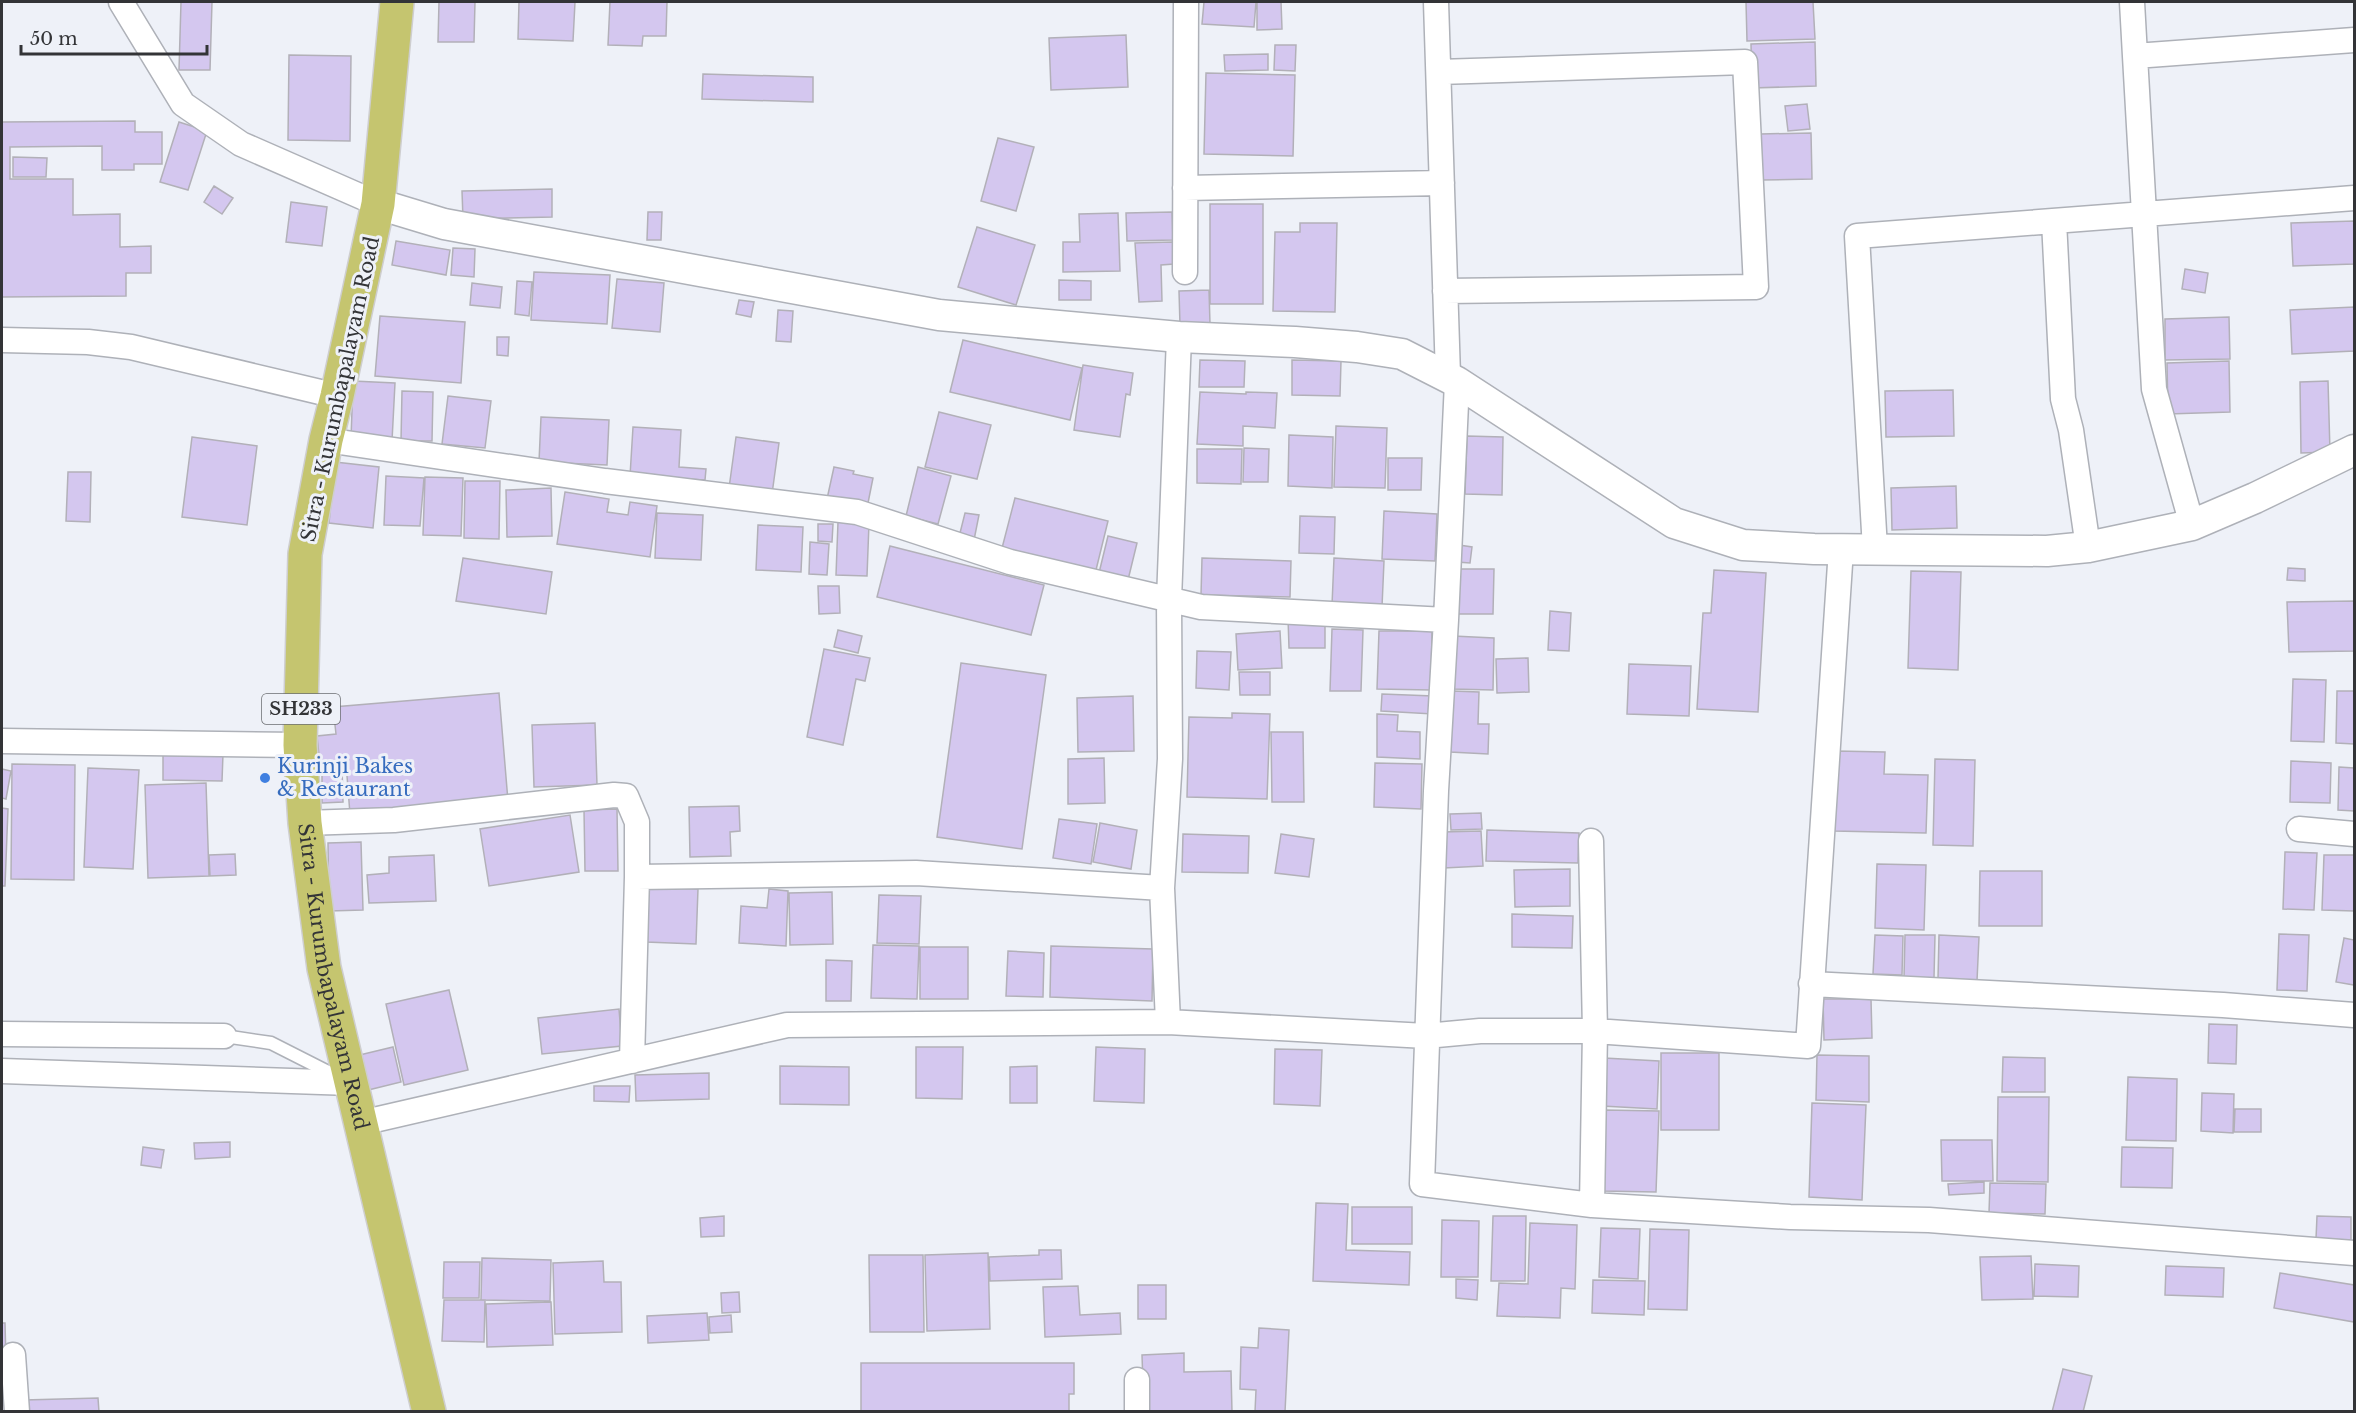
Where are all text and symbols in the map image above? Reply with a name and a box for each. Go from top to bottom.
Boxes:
scale bar [21,18,207,56]
text: 50 m [30,28,78,50]
street label: Sitra - Kurumbapalayam Road [296,234,384,544]
road number: SH233 [262,694,340,724]
place label: Kurinji Bakes & Restaurant [277,754,413,801]
marker: Kurinji Bakes & Restaurant [258,771,272,785]
street label: Sitra - Kurumbapalayam Road [293,822,374,1132]

